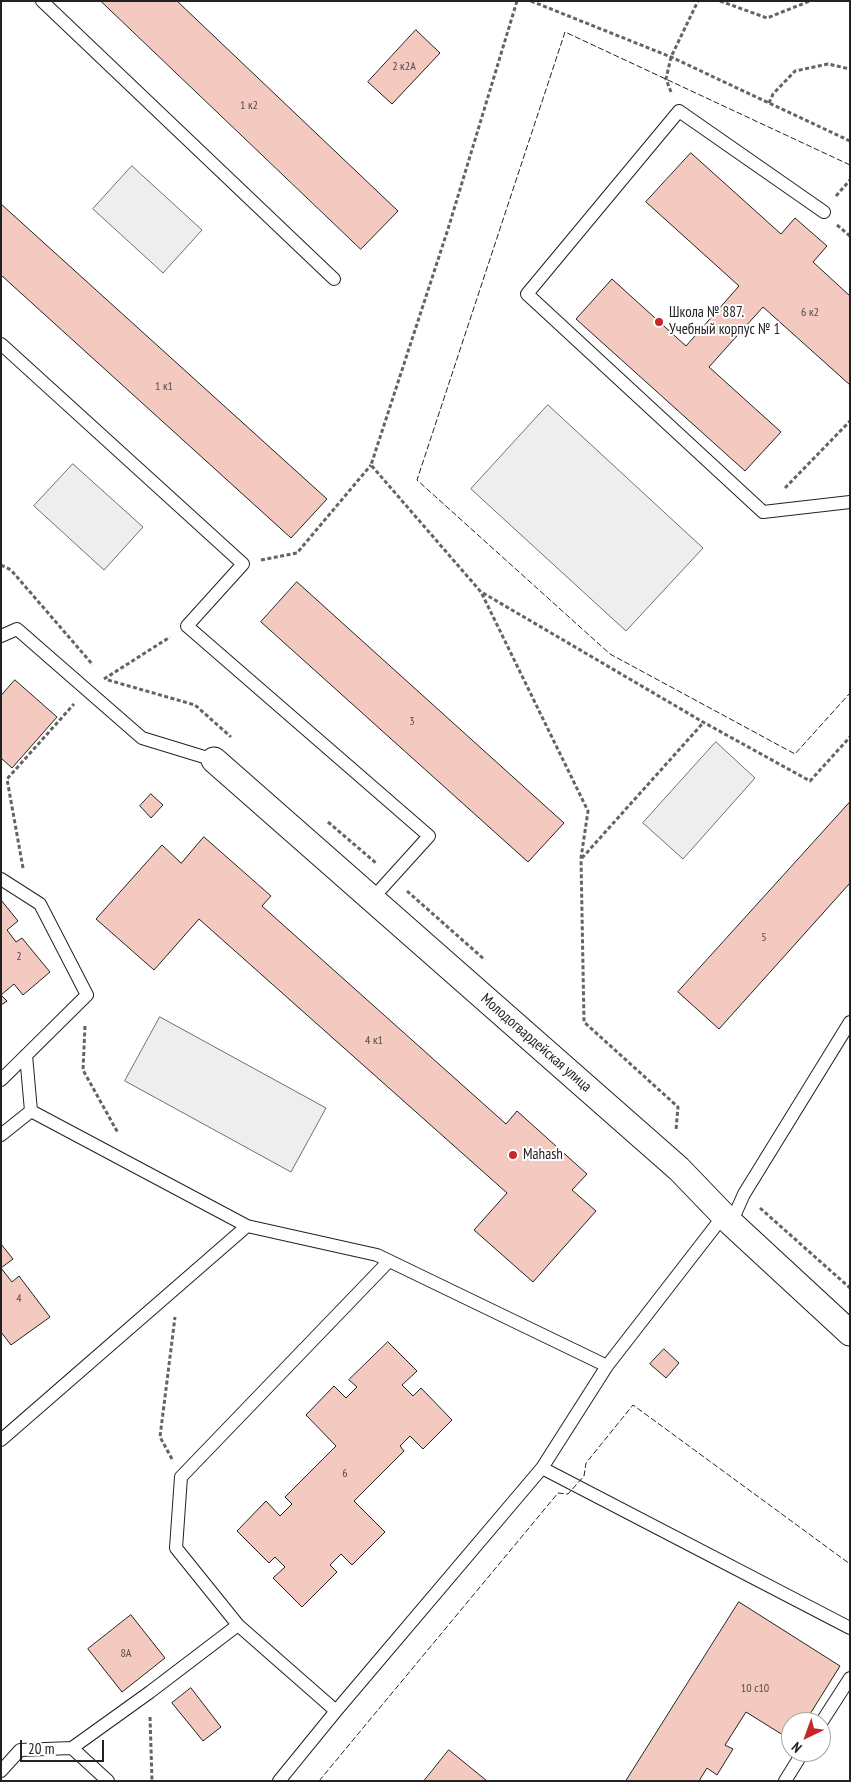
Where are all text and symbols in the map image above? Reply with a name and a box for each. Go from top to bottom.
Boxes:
house number: 2 к2А [392,60,416,74]
house number: 1 к2 [240,99,258,113]
place label: Школа № 887. Учебный корпус № 1 [669,304,780,339]
house number: 6 к2 [801,306,819,320]
marker: Школа № 887. Учебный корпус № 1 [653,316,665,328]
house number: 1 к1 [155,380,173,394]
house number: 3 [409,715,415,729]
house number: 5 [761,931,767,945]
house number: 2 [16,950,22,964]
street label: Молодогвардейская улица [477,990,595,1096]
house number: 4 к1 [365,1034,383,1048]
place label: Mahash [523,1146,563,1164]
marker: Mahash [507,1149,519,1161]
house number: 4 [16,1292,22,1306]
house number: 6 [342,1467,348,1481]
house number: 8А [120,1647,132,1661]
house number: 10 с10 [741,1682,769,1696]
north arrow [781,1712,831,1762]
scale bar [22,1730,106,1762]
text: N [788,1738,805,1757]
text: 20 m [28,1739,54,1758]

